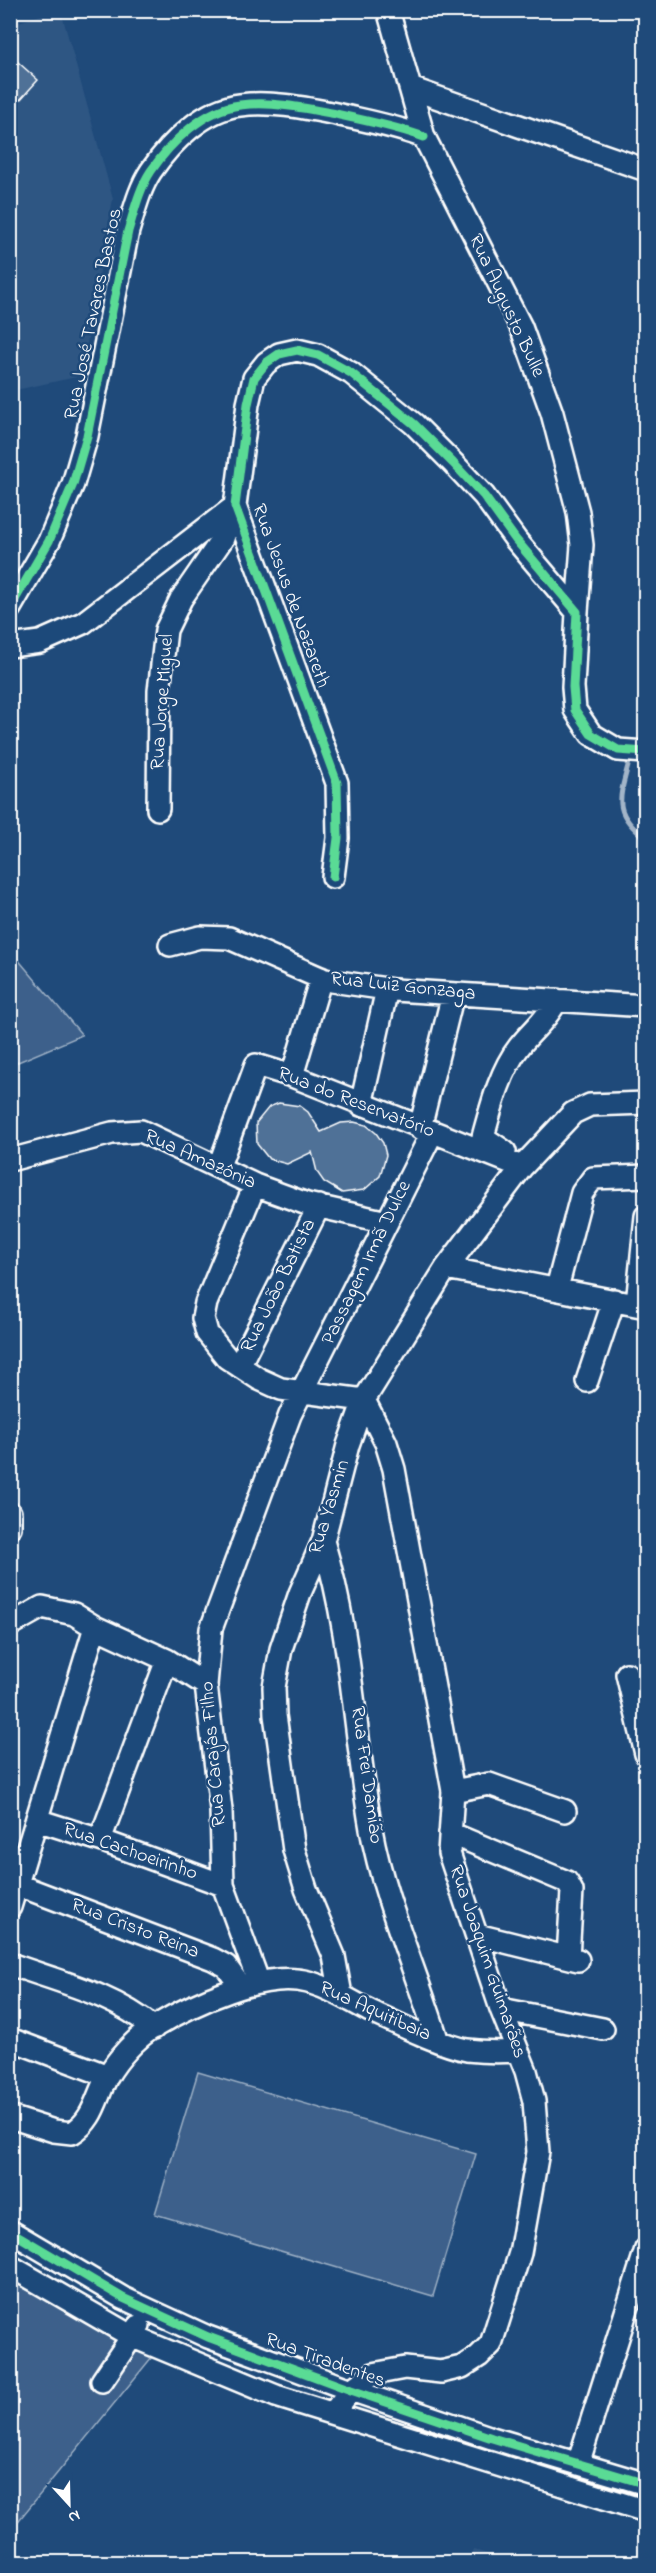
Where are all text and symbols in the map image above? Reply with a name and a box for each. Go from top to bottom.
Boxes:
street label: Rua José Tavares Bastos [57,206,131,422]
street label: Rua Augusto Bulle [459,230,552,383]
street label: Rua Jesus de Nazareth [243,500,337,692]
street label: Rua Jorge Miguel [144,633,183,771]
street label: Rua Luiz Gonzaga [329,965,477,1010]
street label: Rua do Reservatório [273,1060,439,1146]
street label: Rua Amazônia [139,1122,261,1198]
street label: Passagem Irmã Dulce [315,1176,420,1351]
street label: Rua João Batista [234,1214,324,1358]
street label: Rua Yasmin [302,1456,358,1558]
street label: Rua Carajás Filho [193,1680,235,1828]
street label: Rua Frei Damião [342,1704,390,1846]
street label: Rua Cachoeirinho [59,1815,201,1889]
street label: Rua Joaquim Guimarães [440,1862,534,2062]
street label: Rua Cristo Reina [67,1891,203,1967]
street label: Rua Aquitibaia [314,1974,436,2050]
street label: Rua Tiradentes [261,2326,389,2396]
north arrow [39,2474,99,2534]
text: N [64,2503,83,2529]

